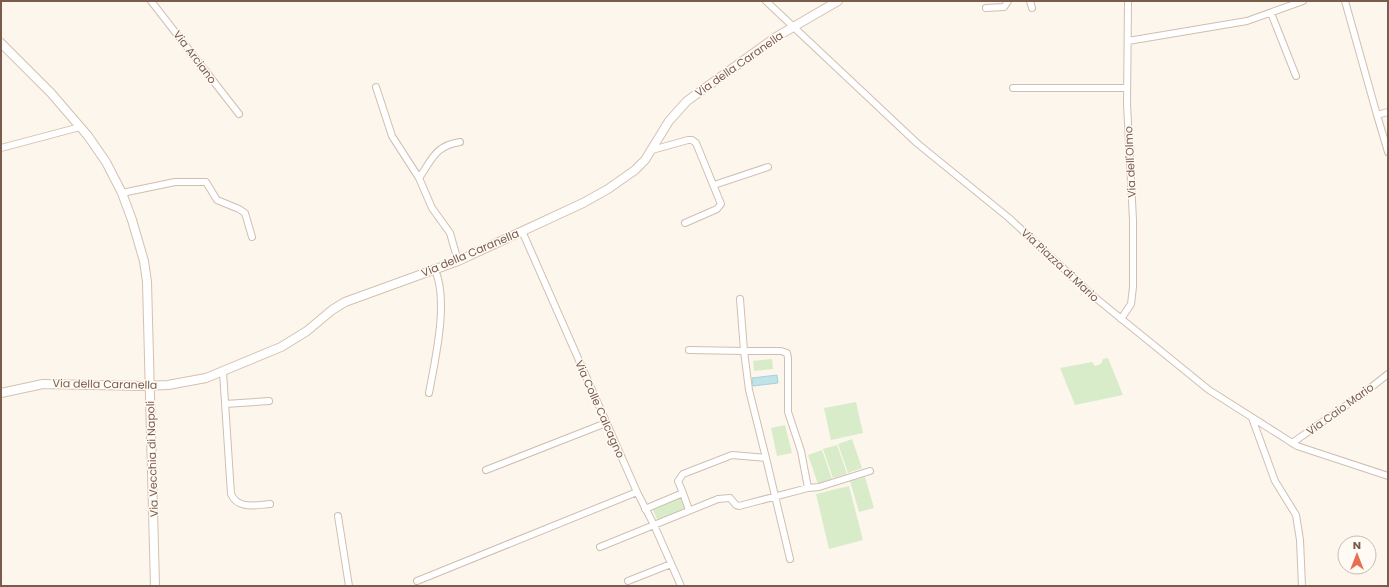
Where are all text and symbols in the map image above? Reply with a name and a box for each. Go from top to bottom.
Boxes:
street label: Via Arciano [170,27,220,87]
street label: Via della Caranella [692,27,786,101]
street label: Via dell'Olmo [1120,126,1140,198]
street label: Via della Caranella [419,225,521,281]
street label: Via Piazza di Mario [1018,225,1102,305]
street label: Via Colle Calcagno [571,358,629,460]
street label: Via della Caranella [53,375,157,393]
street label: Via Caio Mario [1303,379,1377,439]
street label: Via Vecchia di Napoli [142,400,162,517]
north arrow [1337,535,1377,575]
text: N [1353,537,1361,553]

